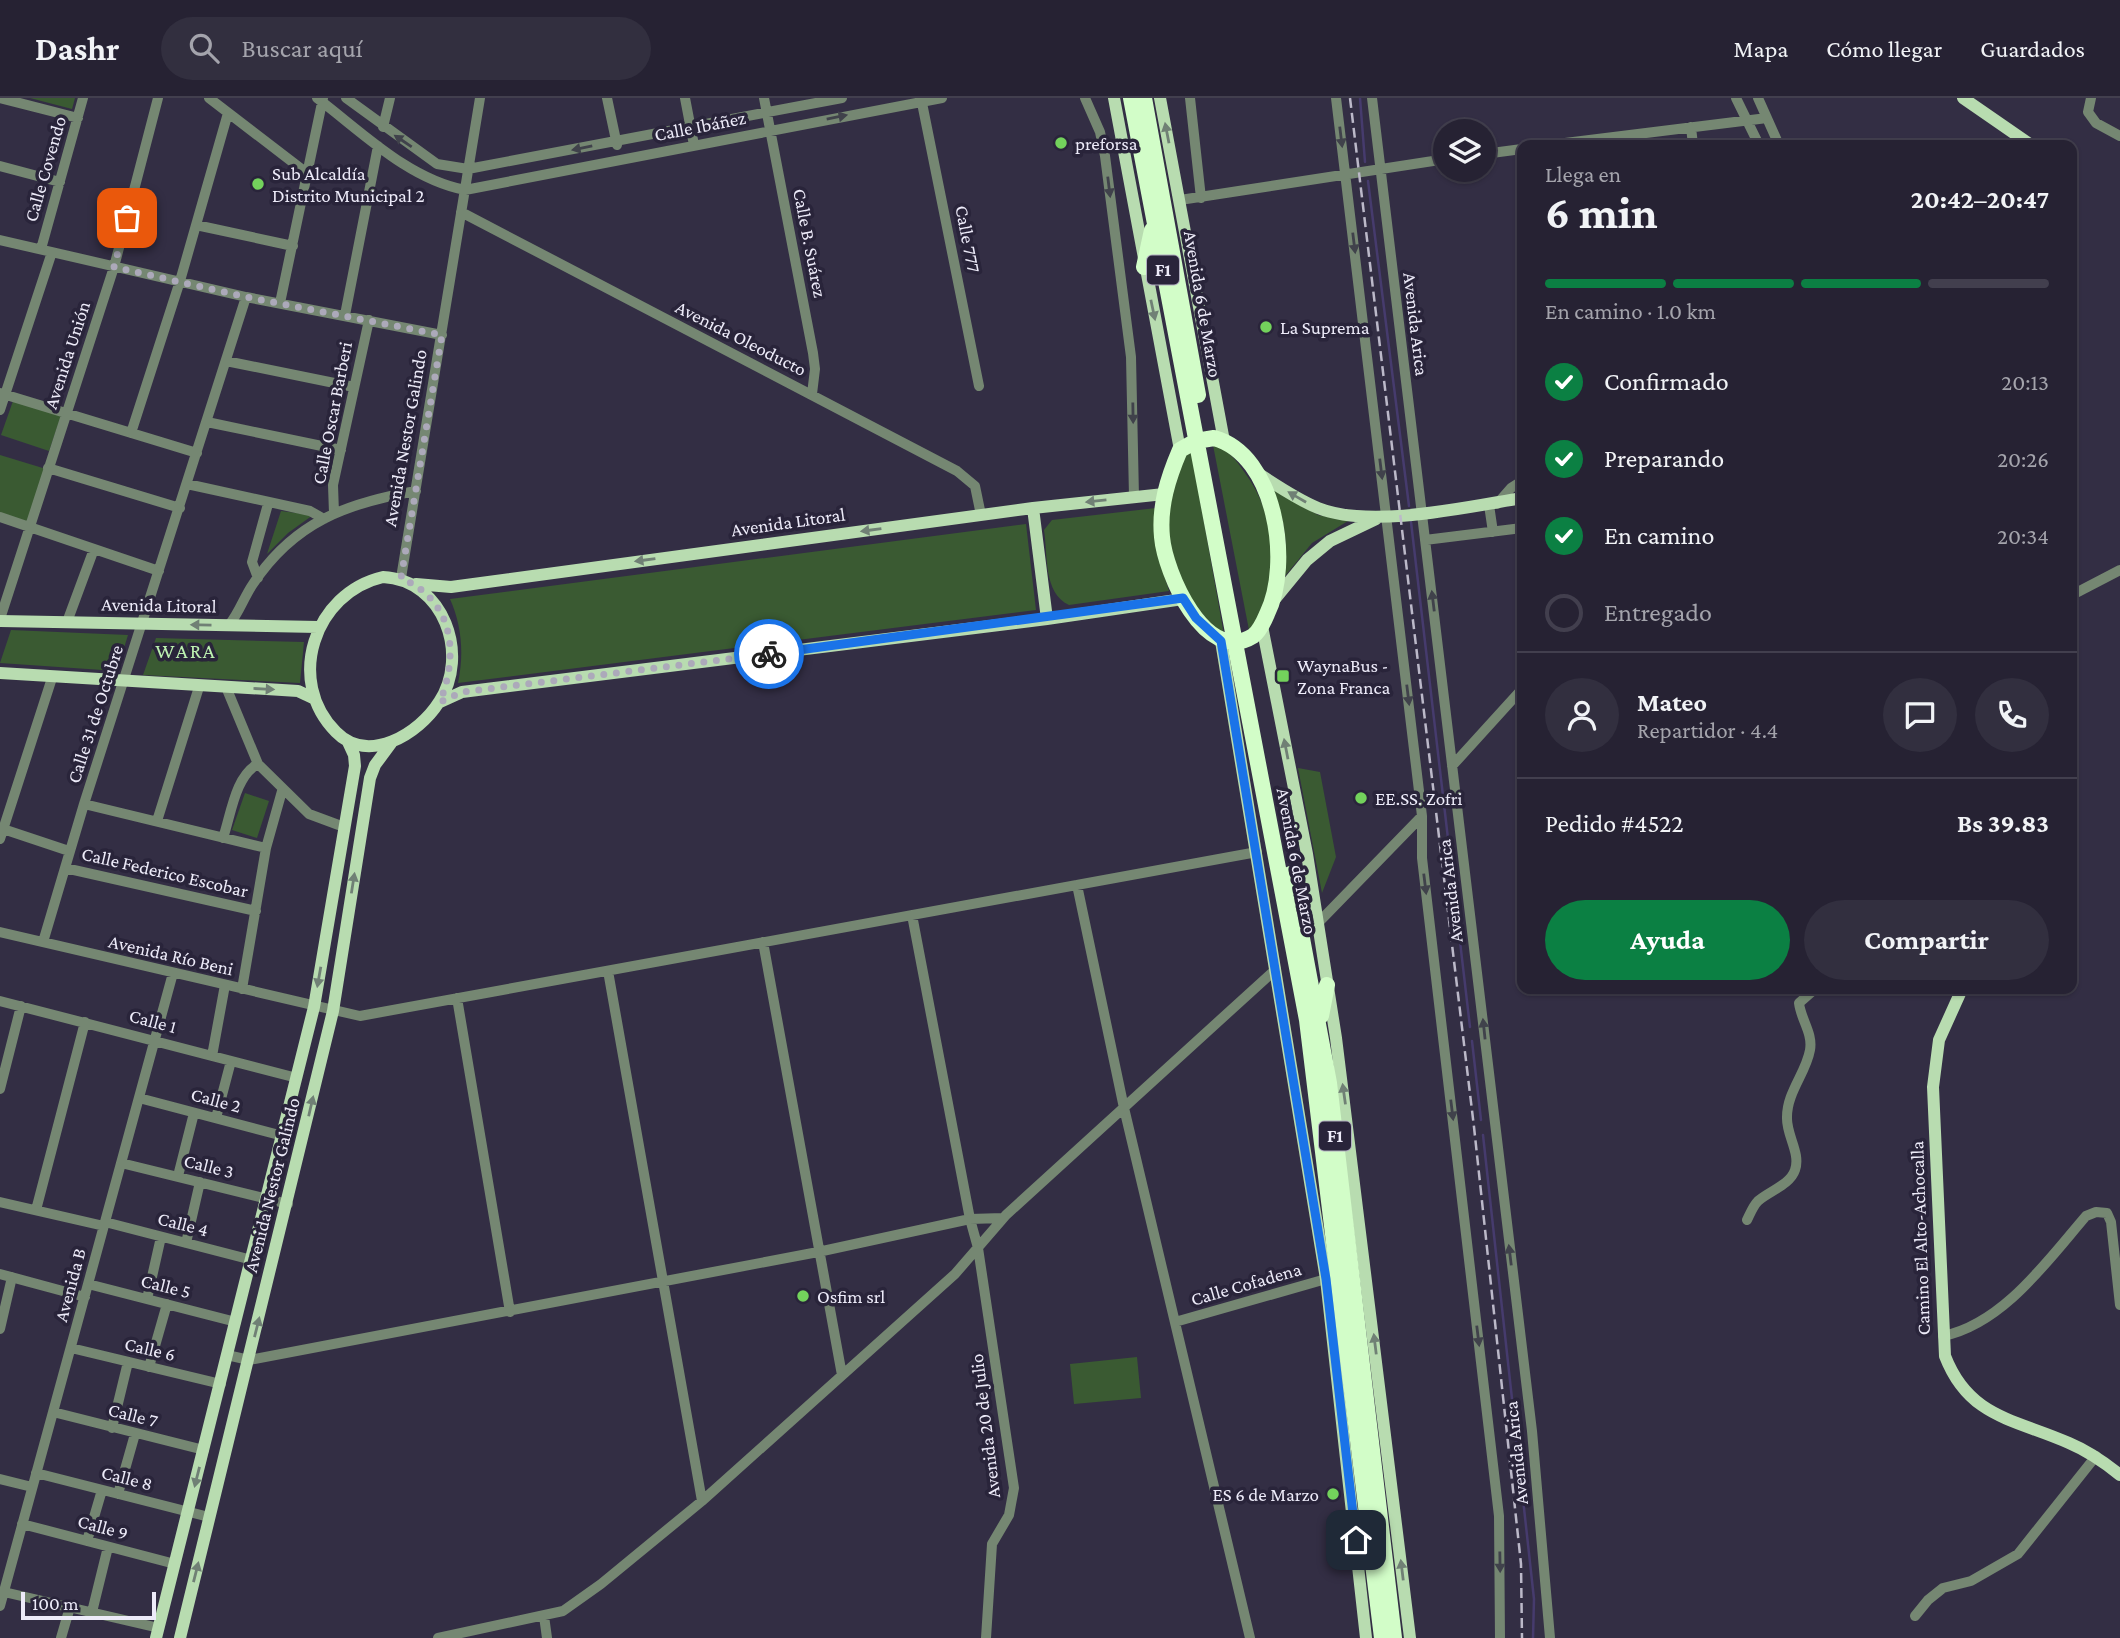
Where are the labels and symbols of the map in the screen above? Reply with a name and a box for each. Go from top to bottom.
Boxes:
street label: Calle Ibáñez [652,107,748,145]
one-way arrow [826,112,848,123]
street label: Calle Covendo [20,114,70,224]
one-way arrow [1161,122,1172,144]
one-way arrow [1335,126,1346,148]
place label: preforsa [1075,133,1138,154]
one-way arrow [393,135,412,148]
marker: preforsa [1053,135,1069,151]
one-way arrow [571,143,593,154]
place label: Sub Alcaldía Distrito Municipal 2 [272,163,425,206]
marker: Sub Alcaldía Distrito Municipal 2 [250,176,266,192]
one-way arrow [1104,176,1115,198]
street label: Calle B. Suárez [789,187,831,299]
pin [97,188,157,248]
street label: Calle 777 [951,204,985,275]
street label: Avenida 6 de Marzo [1180,229,1226,379]
one-way arrow [1348,232,1359,254]
road number: F1 [1147,256,1179,285]
street label: Avenida Arica [1399,271,1433,377]
street label: Avenida Oleoducto [672,296,810,380]
street label: Avenida Unión [40,298,94,412]
one-way arrow [1148,299,1159,321]
place label: La Suprema [1280,317,1370,338]
marker: La Suprema [1258,319,1274,335]
street label: Calle Oscar Barberi [308,340,356,486]
street label: Avenida Nestor Galindo [379,348,431,528]
one-way arrow [1127,402,1138,424]
one-way arrow [1375,458,1386,480]
one-way arrow [1288,491,1307,503]
one-way arrow [1085,496,1107,507]
street label: Avenida Litoral [730,504,846,540]
one-way arrow [860,525,882,536]
one-way arrow [634,554,656,565]
one-way arrow [1427,590,1438,612]
street label: Avenida Litoral [101,593,217,617]
one-way arrow [189,619,211,631]
courier [734,619,804,689]
district label: WARA [155,639,217,663]
street label: Calle 31 de Octubre [63,642,127,786]
place label: WaynaBus - Zona Franca [1297,655,1390,698]
marker: WaynaBus - Zona Franca [1275,668,1291,684]
one-way arrow [253,684,275,695]
one-way arrow [1402,684,1413,706]
one-way arrow [1280,738,1291,760]
street label: Avenida 6 de Marzo [1273,786,1321,936]
place label: EE.SS. Zofri [1375,788,1462,809]
marker: EE.SS. Zofri [1353,790,1369,806]
street label: Avenida Arica [1433,838,1467,944]
street label: Calle Federico Escobar [80,843,251,901]
one-way arrow [348,872,359,894]
one-way arrow [1420,873,1431,895]
street label: Avenida Río Beni [107,930,235,980]
one-way arrow [313,966,324,988]
street label: Calle 1 [127,1005,179,1037]
one-way arrow [1479,1018,1490,1040]
street label: Calle 2 [189,1083,243,1117]
one-way arrow [1338,1083,1349,1105]
street label: Avenida Nestor Galindo [240,1095,304,1275]
one-way arrow [306,1095,317,1117]
one-way arrow [1447,1099,1458,1121]
road number: F1 [1319,1121,1351,1150]
street label: Camino El Alto-Achocalla [1906,1140,1934,1336]
street label: Calle 3 [182,1150,236,1182]
street label: Calle 4 [155,1208,211,1240]
one-way arrow [1505,1244,1516,1266]
street label: Avenida B [50,1246,90,1324]
street label: Calle Cofadena [1188,1258,1304,1310]
street label: Calle 5 [139,1270,193,1302]
place label: Osfim srl [817,1286,885,1307]
marker: Osfim srl [795,1288,811,1304]
one-way arrow [252,1316,263,1338]
one-way arrow [1473,1325,1484,1347]
street label: Calle 6 [123,1333,177,1365]
one-way arrow [1369,1333,1380,1355]
street label: Avenida 20 de Julio [966,1353,1004,1499]
street label: Calle 7 [106,1399,160,1431]
street label: Avenida Arica [1500,1400,1532,1506]
street label: Calle 8 [99,1462,155,1494]
one-way arrow [191,1466,202,1488]
place label: ES 6 de Marzo [1212,1484,1319,1505]
marker: ES 6 de Marzo [1325,1486,1341,1502]
street label: Calle 9 [75,1510,131,1544]
pin [1326,1510,1386,1570]
one-way arrow [1494,1552,1506,1574]
one-way arrow [1396,1559,1407,1581]
one-way arrow [191,1561,202,1583]
scale bar [21,1589,156,1621]

